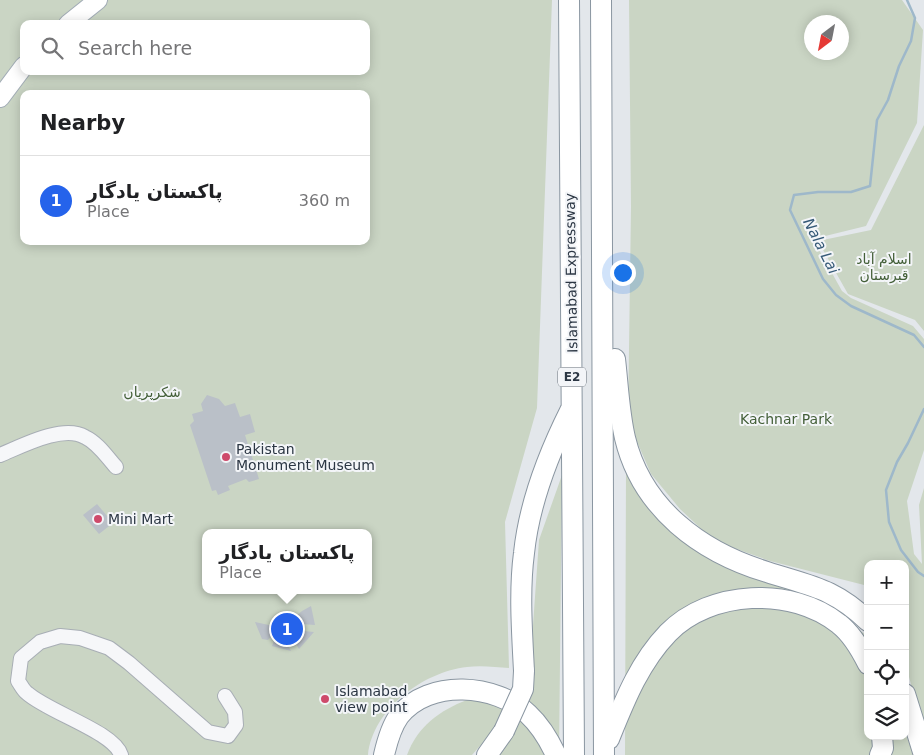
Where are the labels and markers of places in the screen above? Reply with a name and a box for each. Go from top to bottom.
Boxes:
place label: Pakistan Monument Museum [236,441,375,473]
marker: Pakistan Monument Museum [220,451,232,463]
place label: Mini Mart [108,511,174,527]
marker: Mini Mart [92,513,104,525]
pin: 1 [271,610,303,648]
place label: Islamabad view point [335,683,408,715]
marker: Islamabad view point [319,693,331,705]

